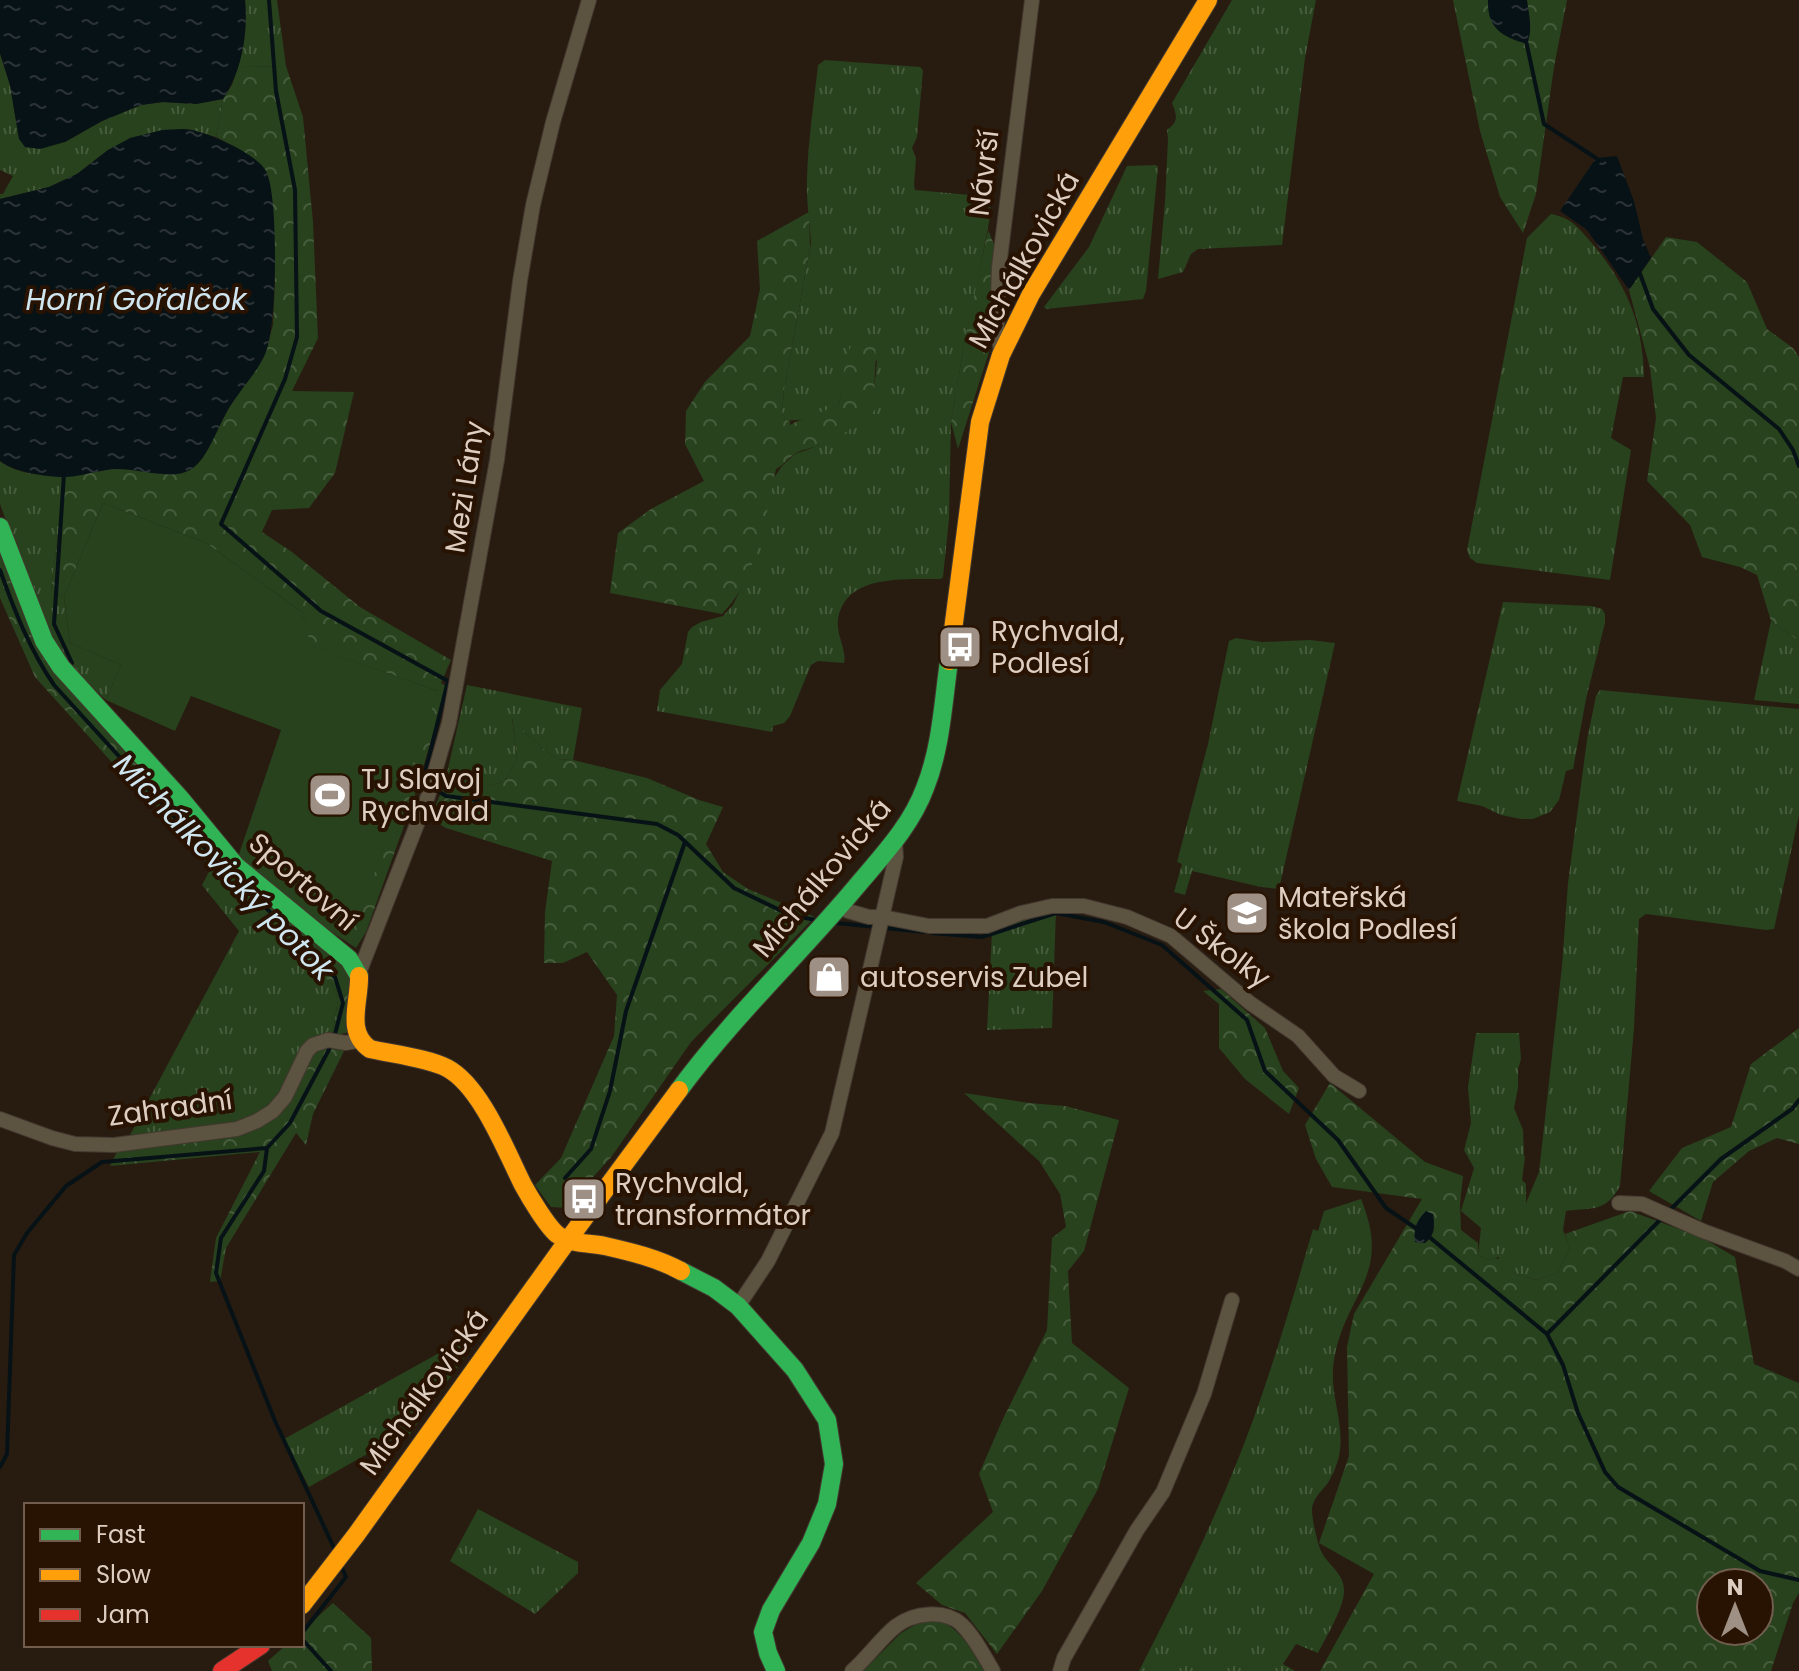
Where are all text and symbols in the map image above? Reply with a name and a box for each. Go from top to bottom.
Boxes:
street label: Návrší [959,128,1009,218]
street label: Michálkovická [959,164,1089,356]
water label: Horní Gořalčok [26,278,248,321]
street label: Mezi Lány [435,418,495,556]
place label: Rychvald, Podlesí [991,612,1125,683]
bus stop icon: Rychvald, Podlesí [936,623,984,671]
water label: Michálkovický potok [104,744,345,992]
place label: TJ Slavoj Rychvald [361,760,489,831]
sports icon: TJ Slavoj Rychvald [306,771,354,819]
street label: Michálkovická [744,790,900,966]
street label: Sportovní [240,824,366,940]
place label: Mateřská škola Podlesí [1278,878,1457,949]
school or university icon: Mateřská škola Podlesí [1223,889,1271,937]
street label: U Školky [1165,899,1279,997]
shop icon: autoservis Zubel [805,953,853,1001]
place label: autoservis Zubel [860,958,1088,997]
street label: Zahradní [105,1080,235,1136]
place label: Rychvald, transformátor [615,1164,811,1235]
bus stop icon: Rychvald, transformátor [560,1175,608,1223]
street label: Michálkovická [350,1301,498,1483]
legend [24,1503,304,1647]
text: Fast [96,1518,146,1551]
text: Slow [96,1558,151,1591]
north arrow [1695,1567,1775,1647]
text: N [1727,1572,1743,1603]
text: Jam [96,1598,150,1631]

